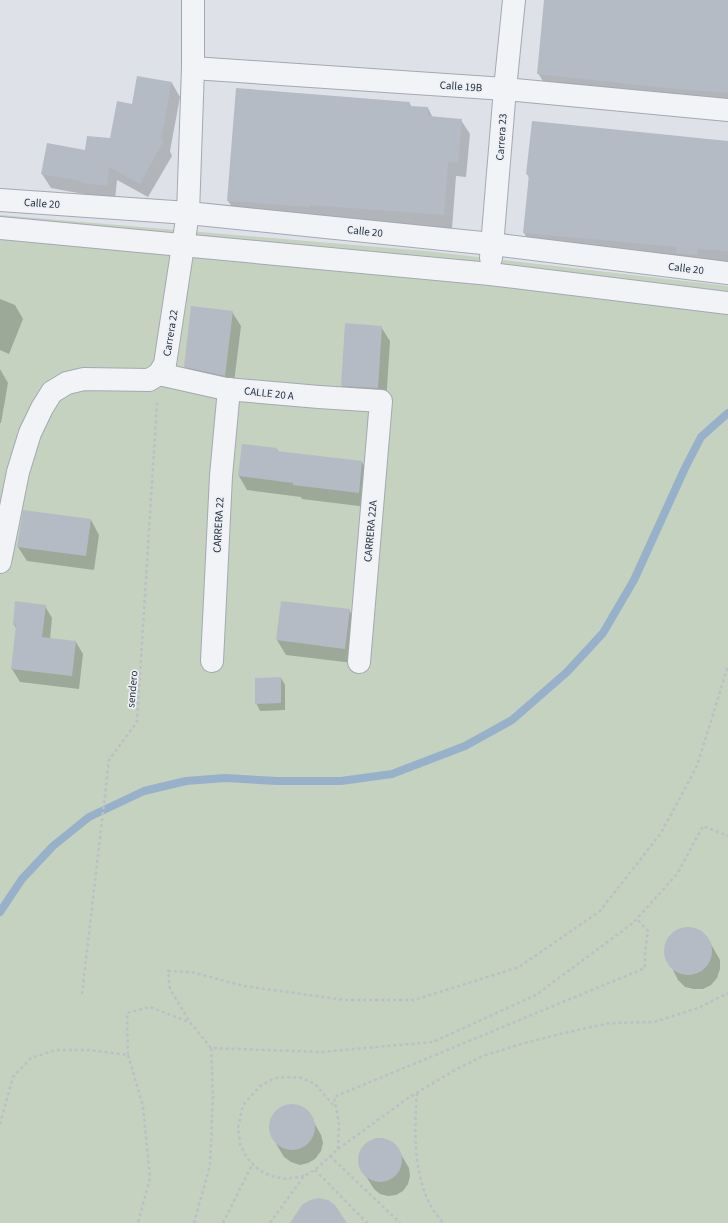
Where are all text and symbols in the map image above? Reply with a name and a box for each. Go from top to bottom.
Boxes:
street label: Calle 19B [439,78,483,95]
street label: Carrera 23 [492,113,511,161]
street label: Calle 20 [23,195,60,212]
street label: Calle 20 [346,222,384,241]
street label: Calle 20 [667,259,705,278]
street label: Carrera 22 [159,309,182,357]
street label: CALLE 20 A [243,383,295,404]
street label: CARRERA 22 [210,497,227,553]
street label: CARRERA 22A [360,500,381,563]
street label: sendero [123,670,142,708]

